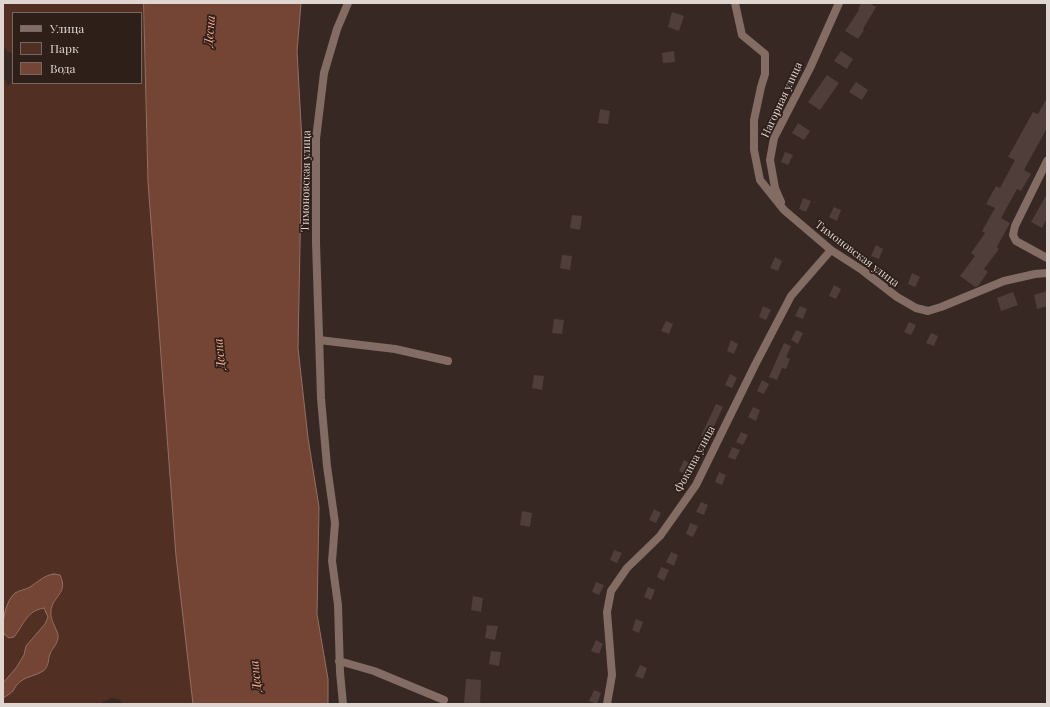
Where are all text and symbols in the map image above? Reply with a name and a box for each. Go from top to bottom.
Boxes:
legend [12,12,142,84]
water label: Десна [201,15,219,47]
text: Улица [50,20,84,36]
text: Парк [50,40,79,56]
text: Вода [50,60,76,76]
street label: Нагорная улица [759,60,805,140]
street label: Тимоновская улица [299,130,313,232]
street label: Тимоновская улица [812,218,902,290]
water label: Десна [211,338,229,370]
street label: Фокина улица [672,424,718,494]
water label: Десна [247,660,265,692]

